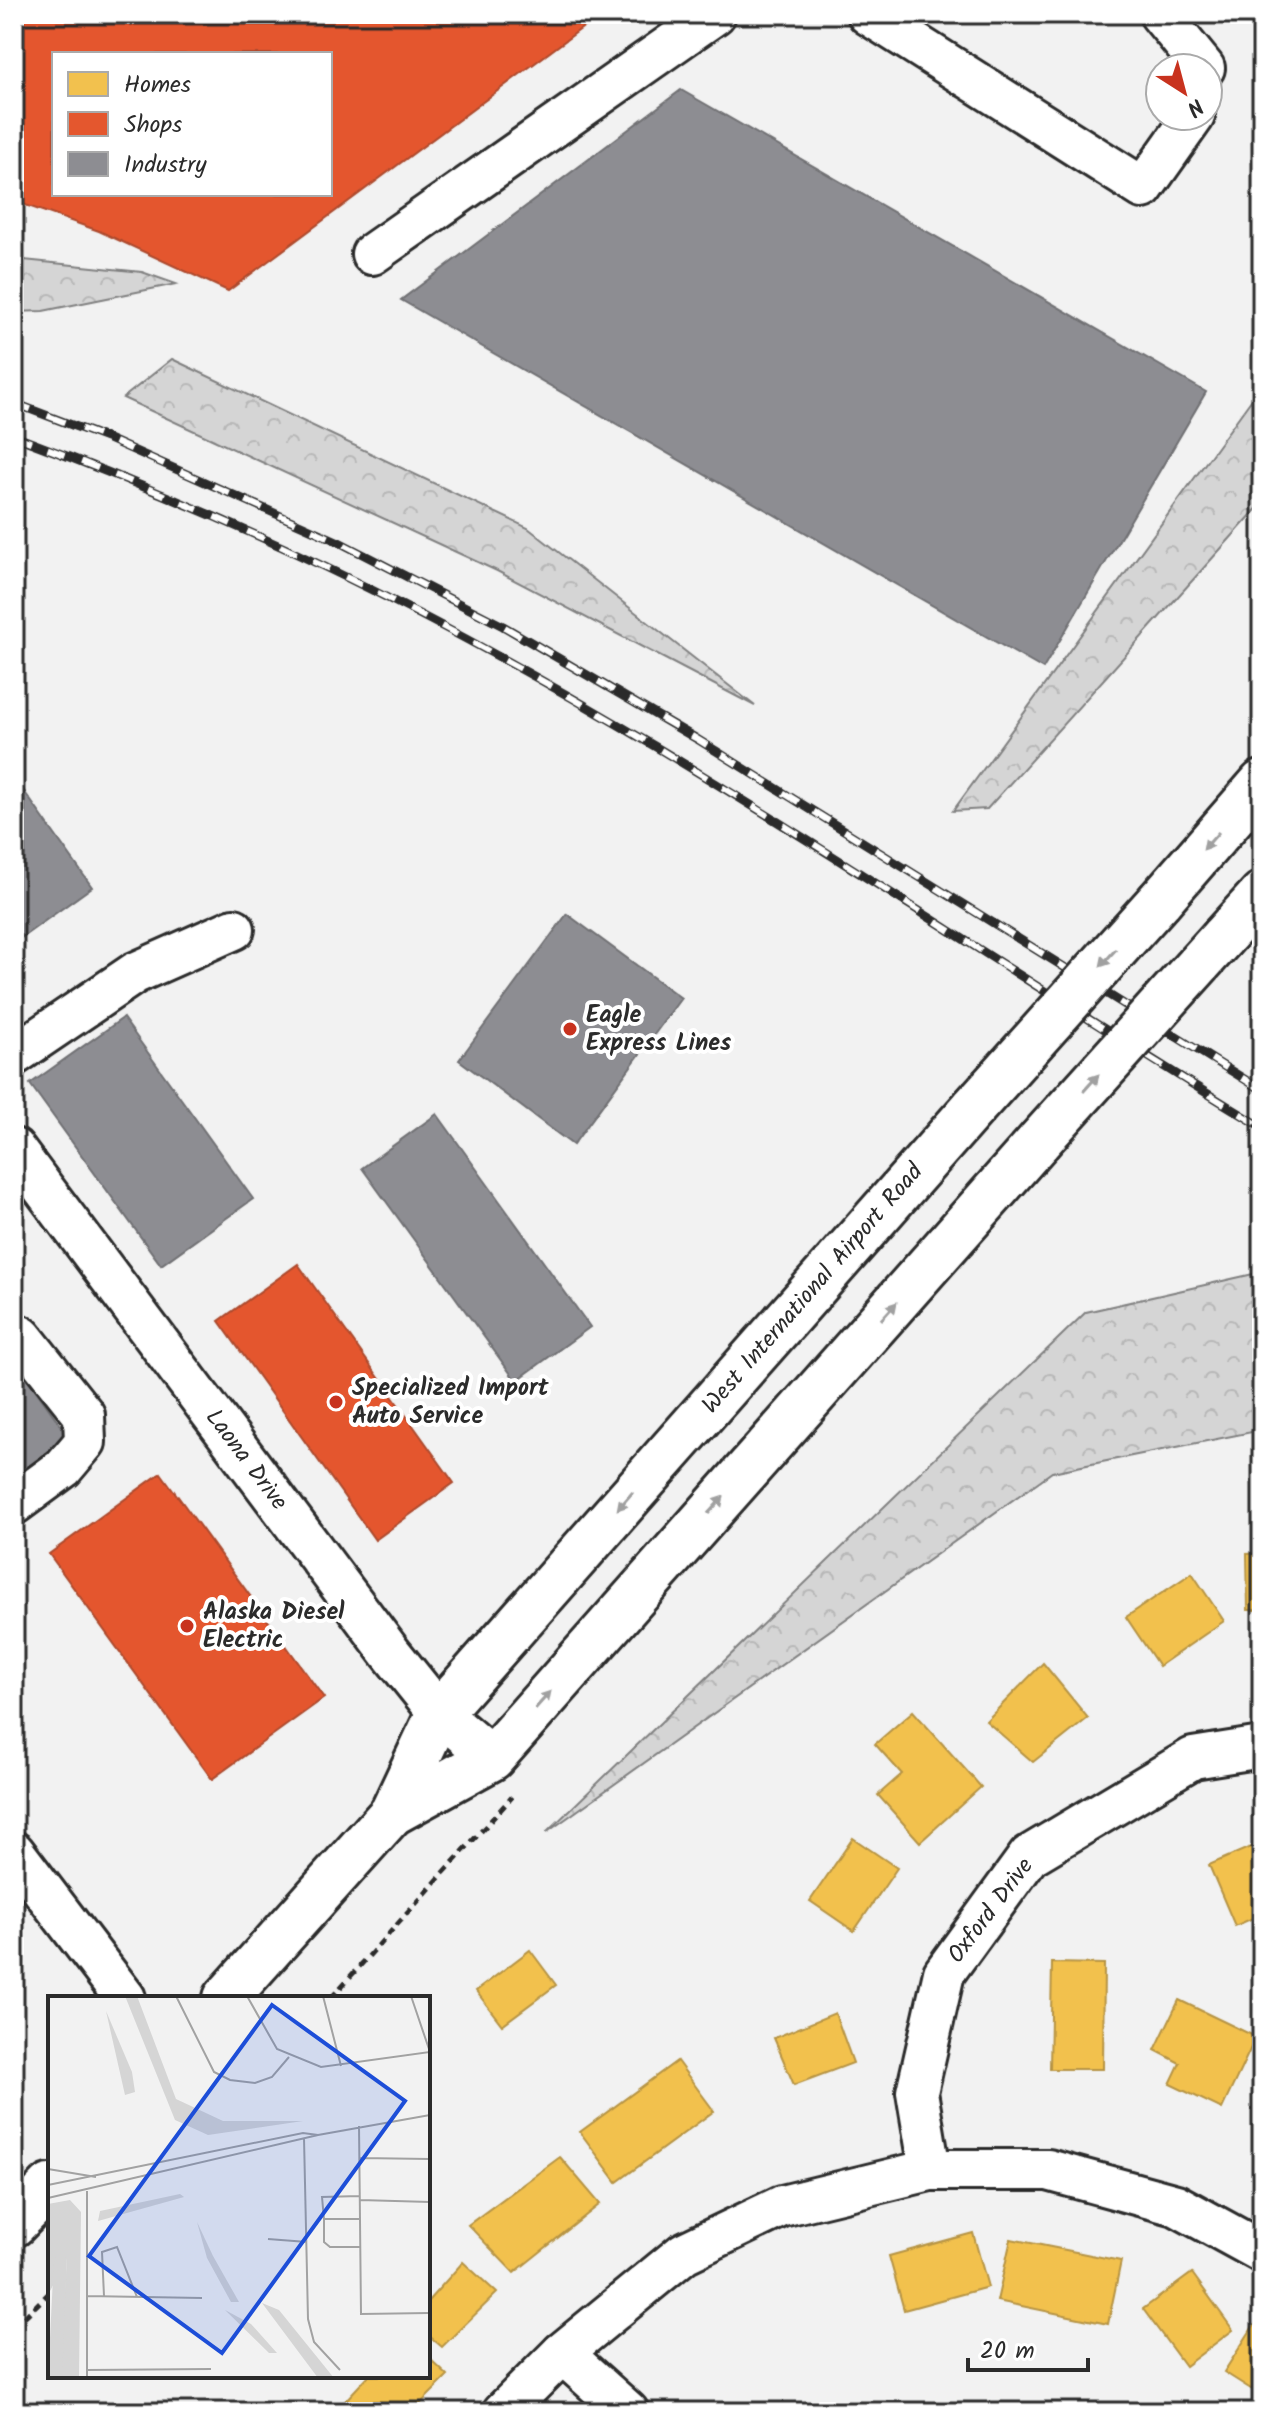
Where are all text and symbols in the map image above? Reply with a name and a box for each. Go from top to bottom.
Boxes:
legend [52,52,332,196]
north arrow [1144,52,1224,132]
text: Homes [124,66,191,105]
text: N [1178,88,1210,124]
text: Shops [124,106,182,145]
text: Industry [124,146,207,185]
one-way arrow [1203,831,1220,851]
one-way arrow [1100,948,1117,968]
place label: Eagle Express Lines [586,996,731,1063]
marker: Eagle Express Lines [561,1020,579,1038]
one-way arrow [1082,1074,1100,1093]
street label: West International Airport Road [693,1154,934,1423]
one-way arrow [879,1301,897,1320]
place label: Specialized Import Auto Service [352,1369,550,1436]
marker: Specialized Import Auto Service [327,1393,345,1411]
street label: Laona Drive [195,1401,297,1519]
one-way arrow [617,1492,635,1511]
one-way arrow [707,1496,724,1516]
place label: Alaska Diesel Electric [203,1593,345,1660]
marker: Alaska Diesel Electric [178,1617,196,1635]
one-way arrow [534,1690,552,1709]
street label: Oxford Drive [938,1849,1044,1972]
inset map [48,1996,430,2378]
scale bar [968,2322,1088,2372]
text: 20 m [980,2332,1035,2371]

